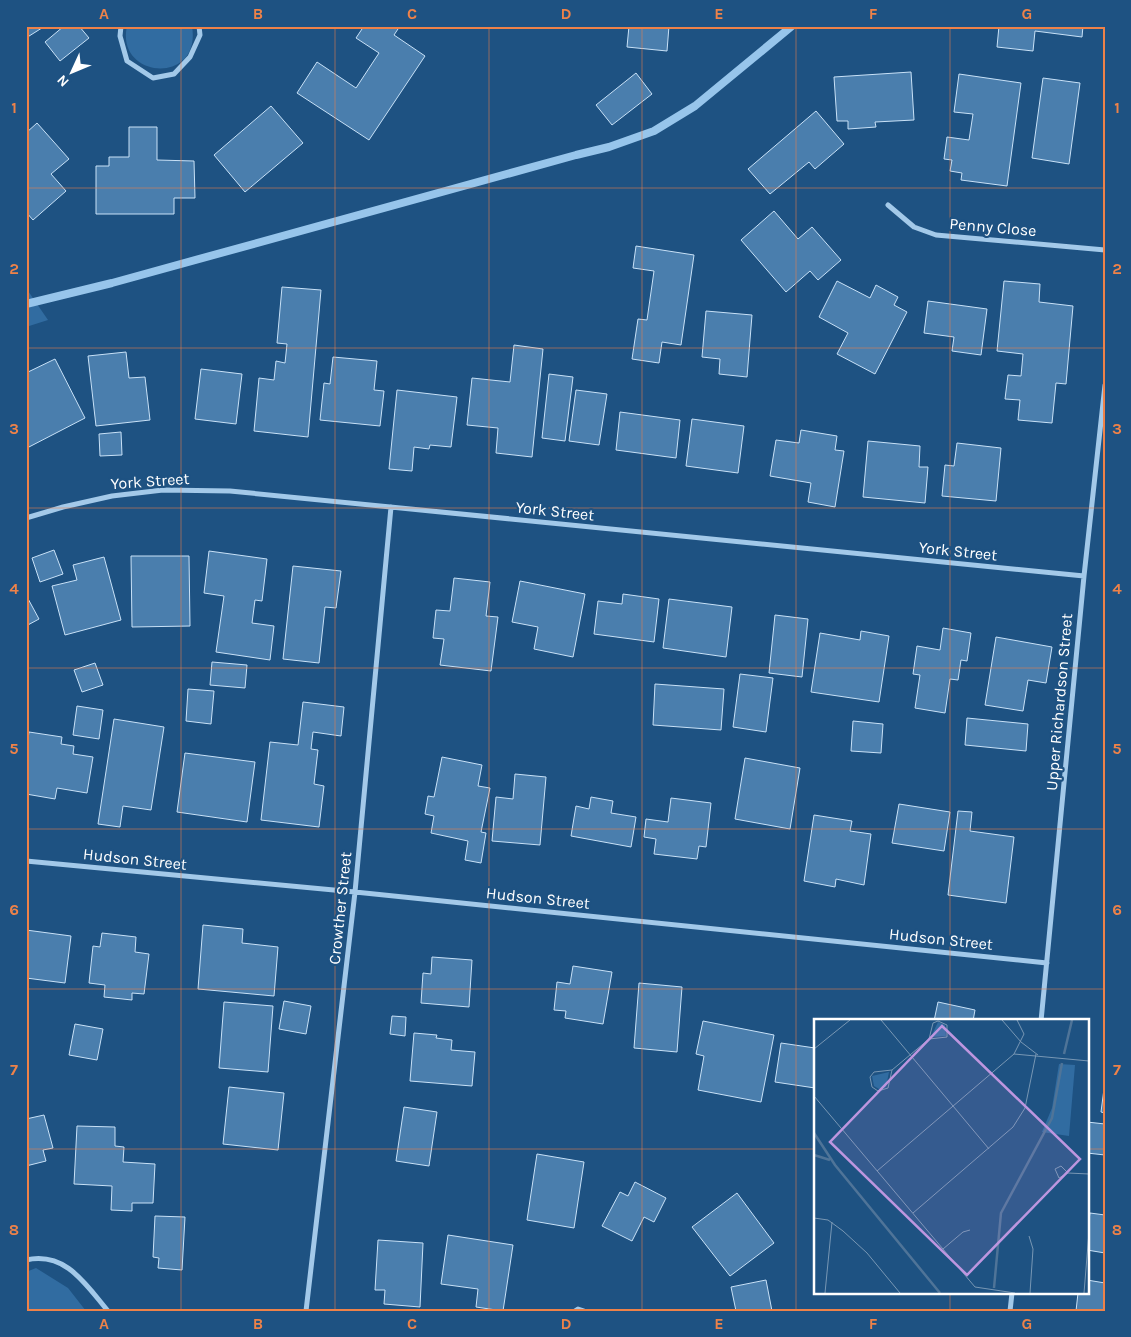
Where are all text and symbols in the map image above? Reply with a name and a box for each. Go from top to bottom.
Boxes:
text: A [99,4,109,23]
text: B [253,4,263,23]
text: C [407,4,417,23]
text: D [561,4,572,23]
text: E [714,4,724,23]
text: F [869,4,878,23]
text: G [1022,4,1032,23]
north arrow [48,48,98,98]
text: N [53,71,73,90]
text: 1 [11,98,17,117]
text: 1 [1114,98,1120,117]
street label: Penny Close [949,214,1037,240]
text: 2 [9,259,19,278]
text: 2 [1112,259,1122,278]
text: 3 [9,419,19,438]
text: 3 [1112,419,1122,438]
street label: York Street [110,469,190,493]
street label: York Street [515,497,595,525]
street label: York Street [918,537,998,565]
text: 4 [9,579,19,598]
text: 4 [1112,579,1122,598]
street label: Upper Richardson Street [1042,612,1076,792]
text: 5 [9,739,19,758]
text: 5 [1112,739,1122,758]
street label: Hudson Street [82,844,188,874]
street label: Crowther Street [325,851,355,965]
street label: Hudson Street [485,883,591,913]
text: 6 [9,900,19,919]
text: 6 [1112,900,1122,919]
street label: Hudson Street [888,924,994,954]
inset map [814,1019,1088,1294]
text: 7 [10,1060,18,1079]
text: 7 [1113,1060,1121,1079]
text: 8 [9,1220,19,1239]
text: 8 [1112,1220,1122,1239]
text: A [99,1314,109,1333]
text: B [253,1314,263,1333]
text: C [407,1314,417,1333]
text: D [561,1314,572,1333]
text: E [714,1314,724,1333]
text: F [869,1314,878,1333]
text: G [1022,1314,1032,1333]

